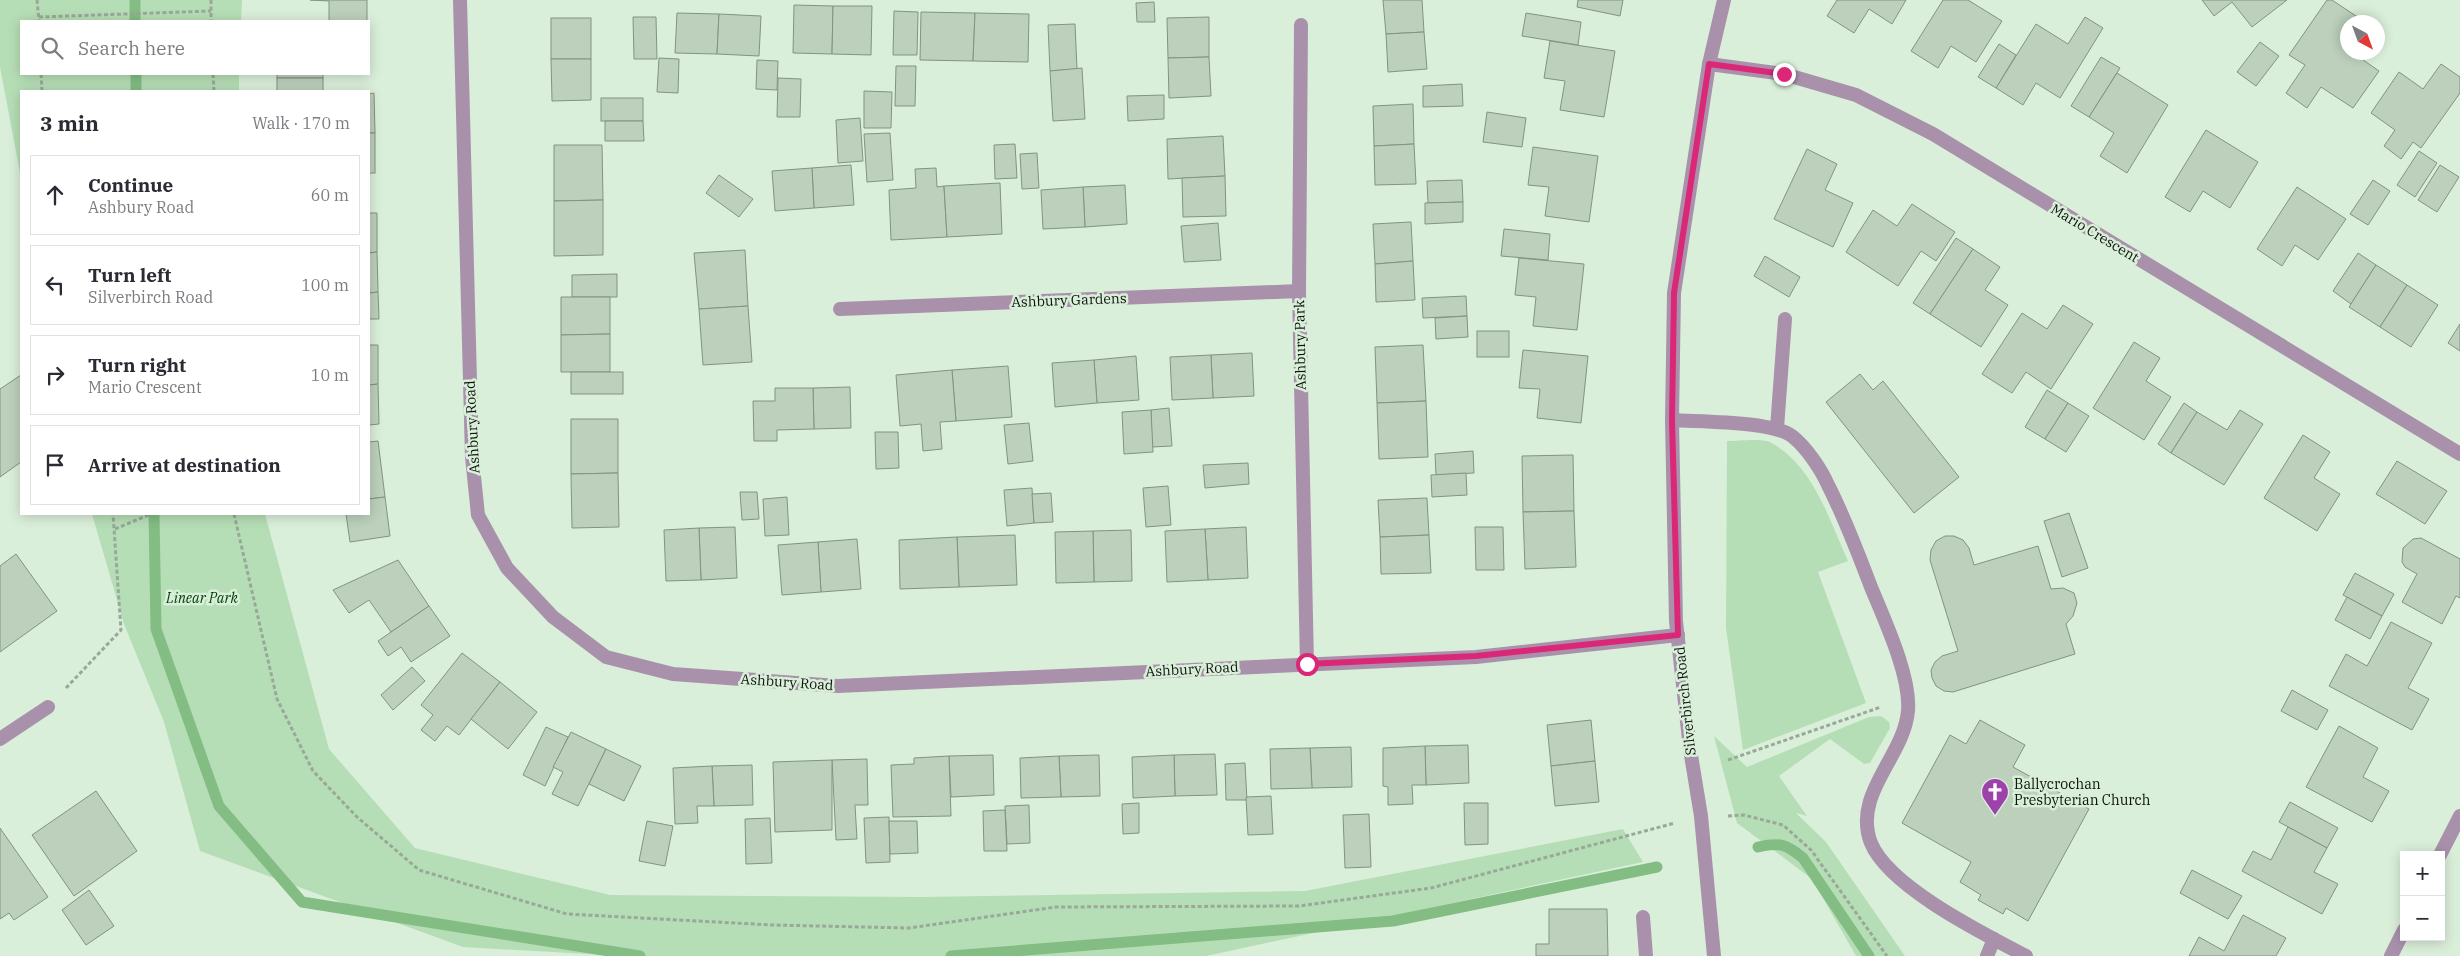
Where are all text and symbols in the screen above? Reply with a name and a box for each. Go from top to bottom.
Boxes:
north arrow [2340,15,2385,60]
search box [20,20,370,75]
icon: search [38,34,66,62]
text: Search here [78,36,185,60]
route end [1773,63,1796,86]
text: 3 min [40,109,99,137]
text: Walk · 170 m [252,113,350,133]
text: Continue [88,173,173,197]
icon: ahead [41,181,69,209]
text: 60 m [311,185,349,205]
text: Ashbury Road [88,197,194,217]
street label: Mario Crescent [2048,200,2142,266]
text: Turn left [88,263,171,287]
icon: left [41,271,69,299]
text: 100 m [301,275,349,295]
text: Silverbirch Road [88,287,213,307]
street label: Ashbury Gardens [1011,289,1127,311]
street label: Ashbury Park [1290,299,1310,390]
text: Turn right [88,353,186,377]
icon: right [41,361,69,389]
text: 10 m [311,365,349,385]
text: Mario Crescent [88,377,202,397]
street label: Ashbury Road [461,380,483,474]
icon: arrive [41,451,69,479]
text: Arrive at destination [88,453,281,477]
park label: Linear Park [165,589,239,607]
street label: Silverbirch Road [1670,645,1700,756]
route start [1296,653,1319,676]
street label: Ashbury Road [1145,658,1239,680]
street label: Ashbury Road [740,670,834,694]
place label: Ballycrochan Presbyterian Church [2014,775,2151,809]
church icon: Ballycrochan Presbyterian Church [1980,777,2010,816]
map controls [2400,851,2445,941]
button: + [2400,851,2445,896]
button: − [2400,896,2445,941]

